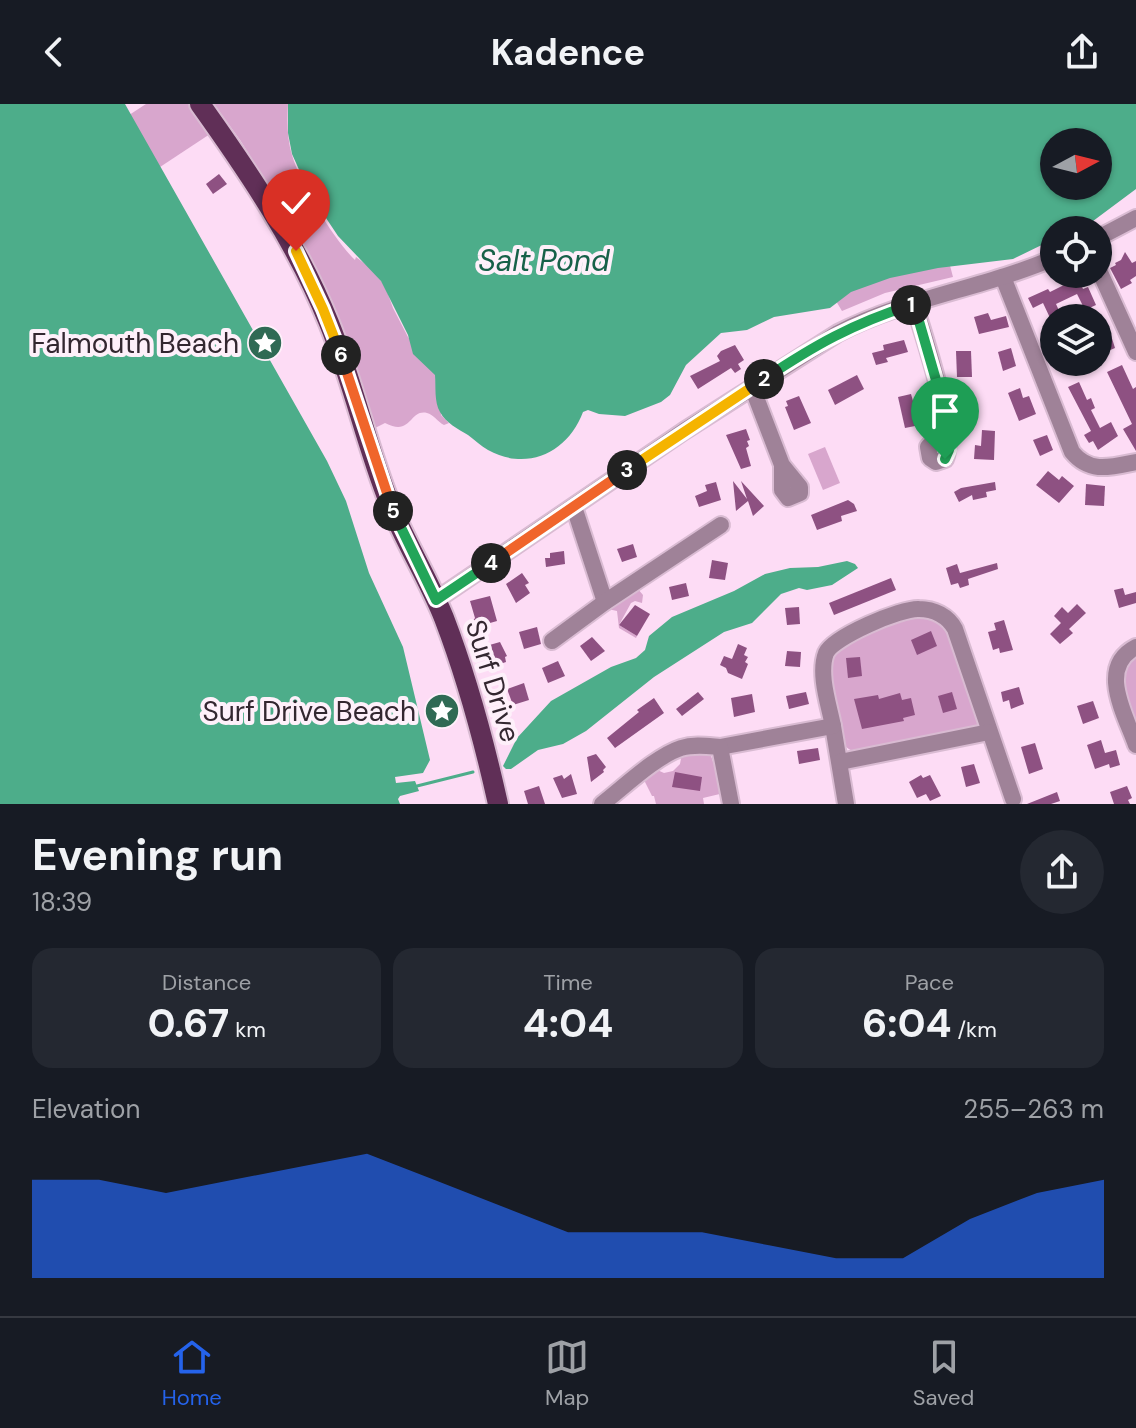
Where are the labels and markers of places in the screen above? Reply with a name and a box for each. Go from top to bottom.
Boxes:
pin [262,169,330,251]
pin: 1 [891,285,931,325]
place icon: Falmouth Beach [246,324,284,362]
place label: Falmouth Beach [31,325,239,362]
pin: 6 [321,335,361,375]
pin: 2 [744,359,784,399]
pin [911,377,979,459]
pin: 3 [607,450,647,490]
pin: 5 [373,491,413,531]
pin: 4 [471,543,511,583]
place icon: Surf Drive Beach [423,692,461,730]
place label: Surf Drive Beach [202,693,416,730]

